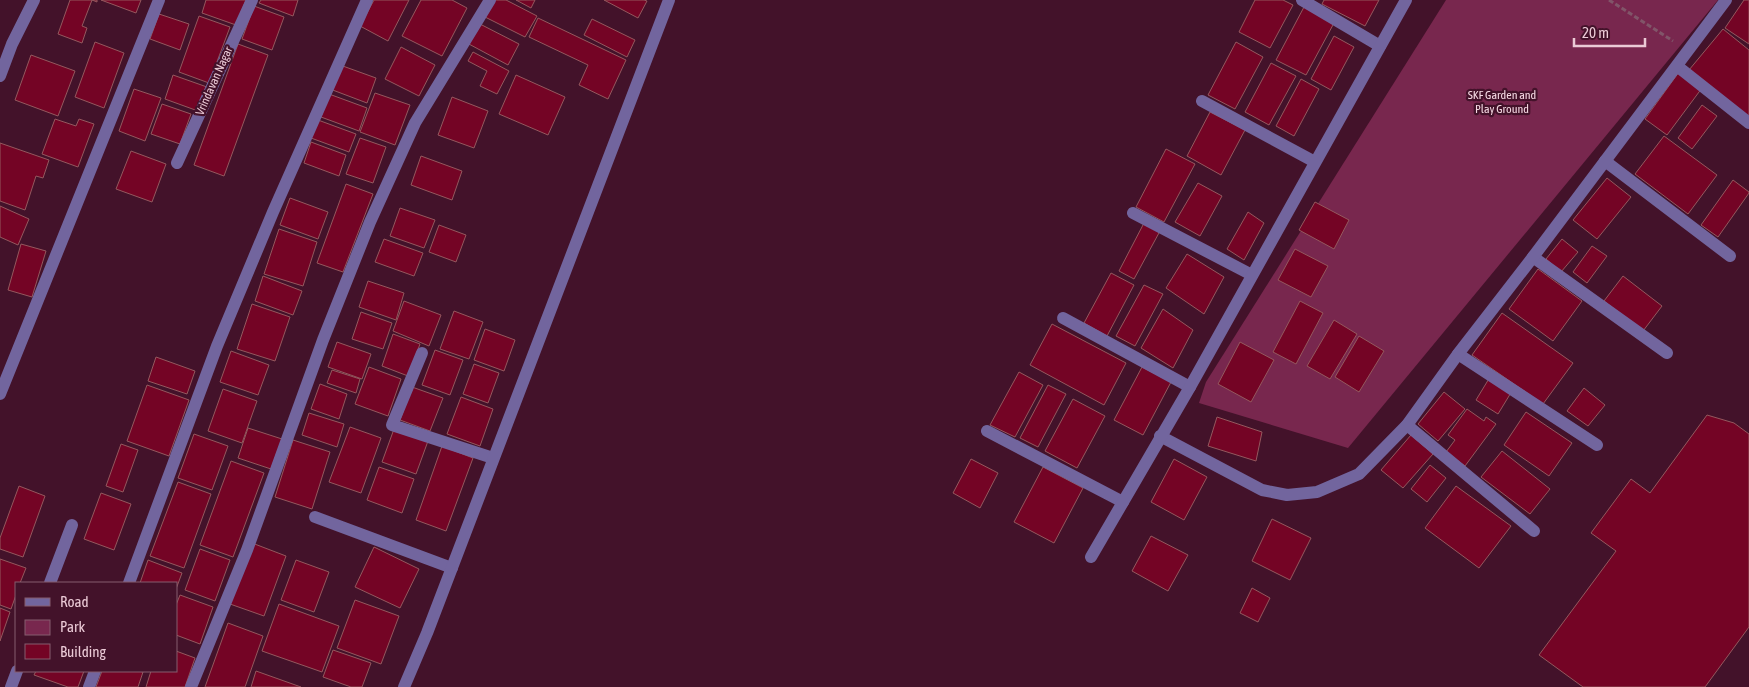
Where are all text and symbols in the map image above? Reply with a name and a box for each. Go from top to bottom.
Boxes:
scale bar [1574,15,1645,47]
text: 20 m [1582,24,1609,41]
street label: Vrindavan Nagar [193,44,236,118]
park label: SKF Garden and Play Ground [1468,88,1536,116]
legend [15,582,178,672]
text: Road [60,593,89,610]
text: Park [60,618,85,635]
text: Building [60,643,106,660]

